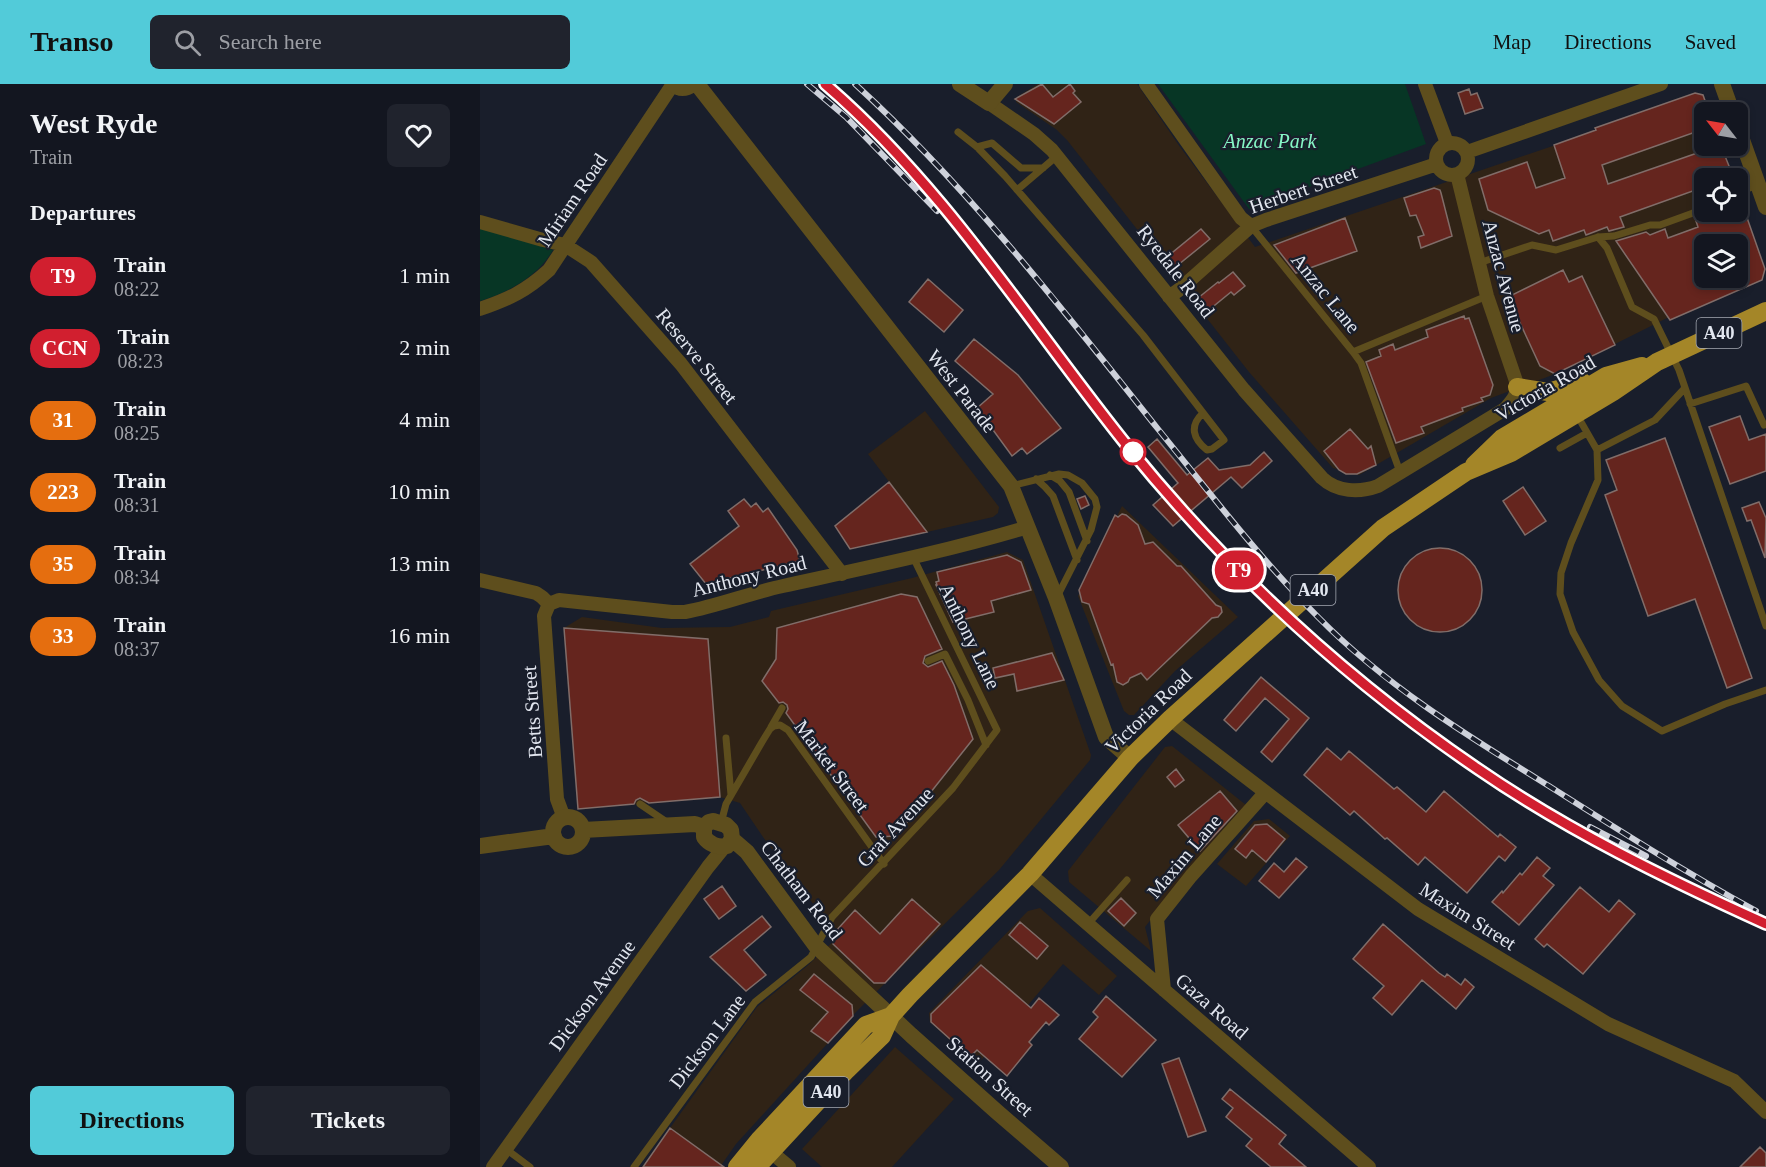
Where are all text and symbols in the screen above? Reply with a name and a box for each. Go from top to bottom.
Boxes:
search box [150,15,570,69]
text: Transo [30,26,114,57]
icon: search [171,26,204,59]
text: Search here [219,29,322,54]
text: Map [1493,30,1531,54]
text: Directions [1564,30,1652,54]
text: Saved [1685,30,1736,54]
north arrow [1694,102,1748,156]
map controls [1694,102,1748,288]
button: heart [387,104,450,167]
text: West Ryde [30,108,157,139]
park label: Anzac Park [1222,130,1317,152]
text: Train [30,146,73,168]
street label: Miriam Road [533,149,611,251]
street label: Herbert Street [1246,160,1360,218]
button: locate [1694,168,1748,222]
text: Departures [30,200,136,225]
street label: Anzac Avenue [1478,217,1530,335]
street label: Ryedale Road [1132,220,1219,322]
button: layers [1694,234,1748,288]
street label: Anzac Lane [1287,249,1365,337]
text: Train [114,252,166,277]
text: 1 min [399,263,450,288]
text: T9 [51,264,75,288]
text: 08:22 [114,278,160,300]
street label: Reserve Street [652,304,742,408]
road number: A40 [1696,318,1742,348]
text: Train [118,324,170,349]
text: 2 min [399,335,450,360]
text: CCN [42,336,88,360]
street label: West Parade [923,345,1001,437]
text: 08:23 [118,350,163,372]
street label: Victoria Road [1491,351,1599,425]
text: Train [114,396,166,421]
text: 4 min [399,407,450,432]
text: 31 [53,408,74,432]
text: 08:25 [114,422,160,444]
unlabelled marker [1120,439,1146,465]
text: Train [114,468,166,493]
text: 10 min [388,479,450,504]
text: 223 [47,480,79,504]
text: 08:31 [114,494,160,516]
text: Train [114,540,166,565]
line badge: T9 [1212,550,1266,590]
text: 13 min [388,551,450,576]
street label: Anthony Road [689,551,809,602]
text: 35 [53,552,74,576]
text: T9 [1227,558,1251,582]
text: 08:34 [114,566,160,588]
road number: A40 [1290,575,1336,605]
street label: Anthony Lane [934,580,1005,693]
text: Train [114,612,166,637]
text: 16 min [388,623,450,648]
text: 33 [53,624,74,648]
text: 08:37 [114,638,160,660]
street label: Victoria Road [1100,664,1196,758]
street label: Betts Street [518,665,546,759]
street label: Market Street [790,716,874,817]
street label: Graf Avenue [852,782,938,872]
street label: Maxim Lane [1143,809,1226,902]
street label: Chatham Road [757,836,847,944]
street label: Maxim Street [1416,878,1521,955]
street label: Dickson Avenue [545,935,640,1055]
street label: Gaza Road [1171,969,1253,1043]
street label: Dickson Lane [665,990,749,1092]
street label: Station Street [942,1032,1038,1121]
road number: A40 [804,1077,848,1107]
button: Directions [30,1086,234,1155]
button: Tickets [246,1086,450,1155]

